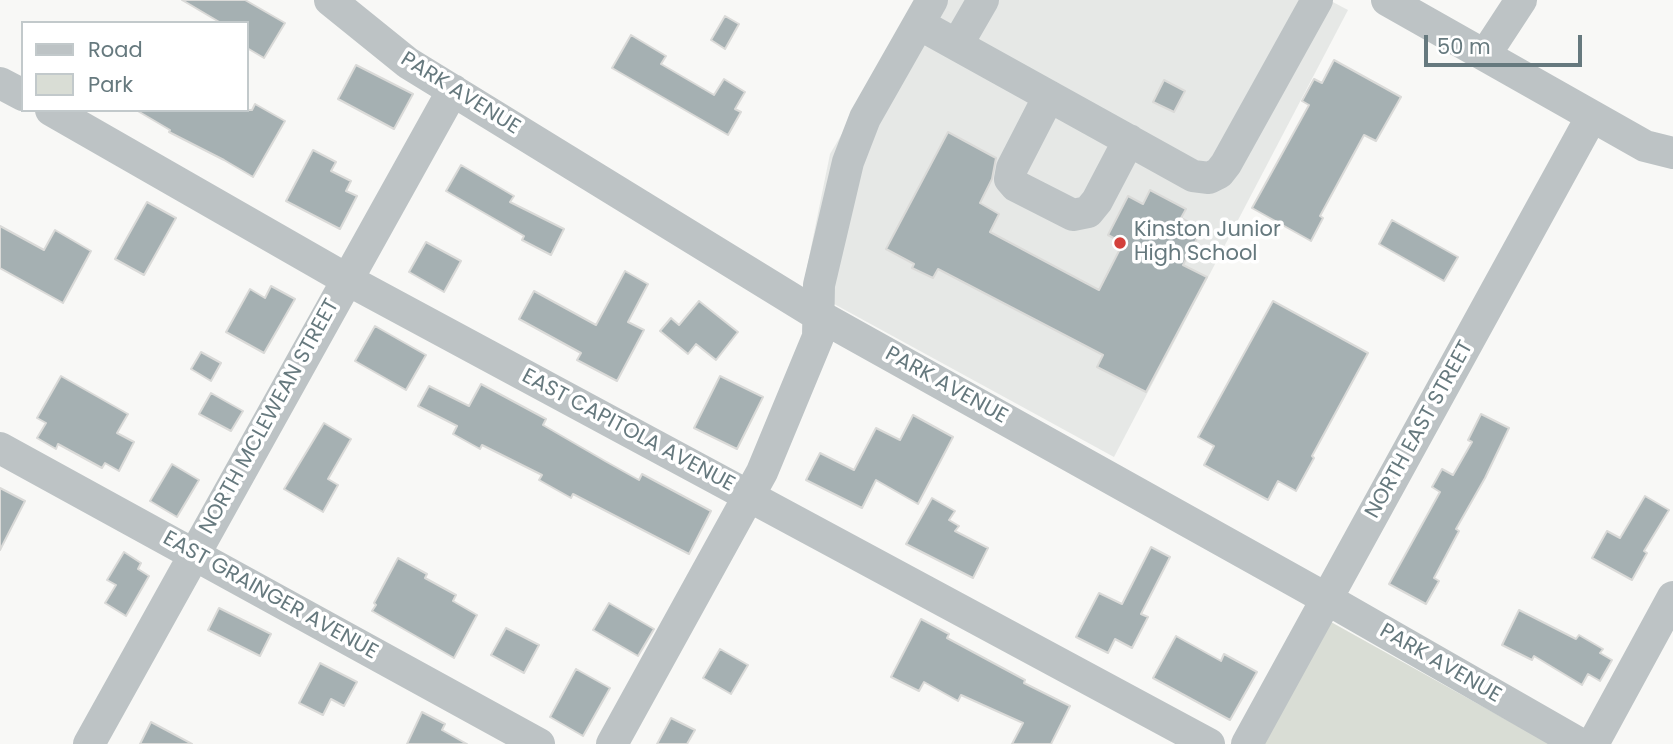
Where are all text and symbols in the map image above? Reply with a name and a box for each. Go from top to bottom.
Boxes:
legend [21,21,248,112]
scale bar [1428,21,1586,65]
text: 50 m [1437,32,1491,61]
text: Road [88,35,143,64]
street label: PARK AVENUE [396,47,524,141]
text: Park [88,70,133,99]
place label: Kinston Junior High School [1134,218,1281,268]
marker: Kinston Junior High School [1112,235,1128,251]
street label: NORTH MCLEWEAN STREET [195,295,345,539]
street label: NORTH EAST STREET [1361,337,1479,523]
street label: PARK AVENUE [880,342,1012,430]
street label: EAST CAPITOLA AVENUE [517,364,739,498]
street label: EAST GRAINGER AVENUE [158,526,382,666]
street label: PARK AVENUE [1375,619,1505,709]

